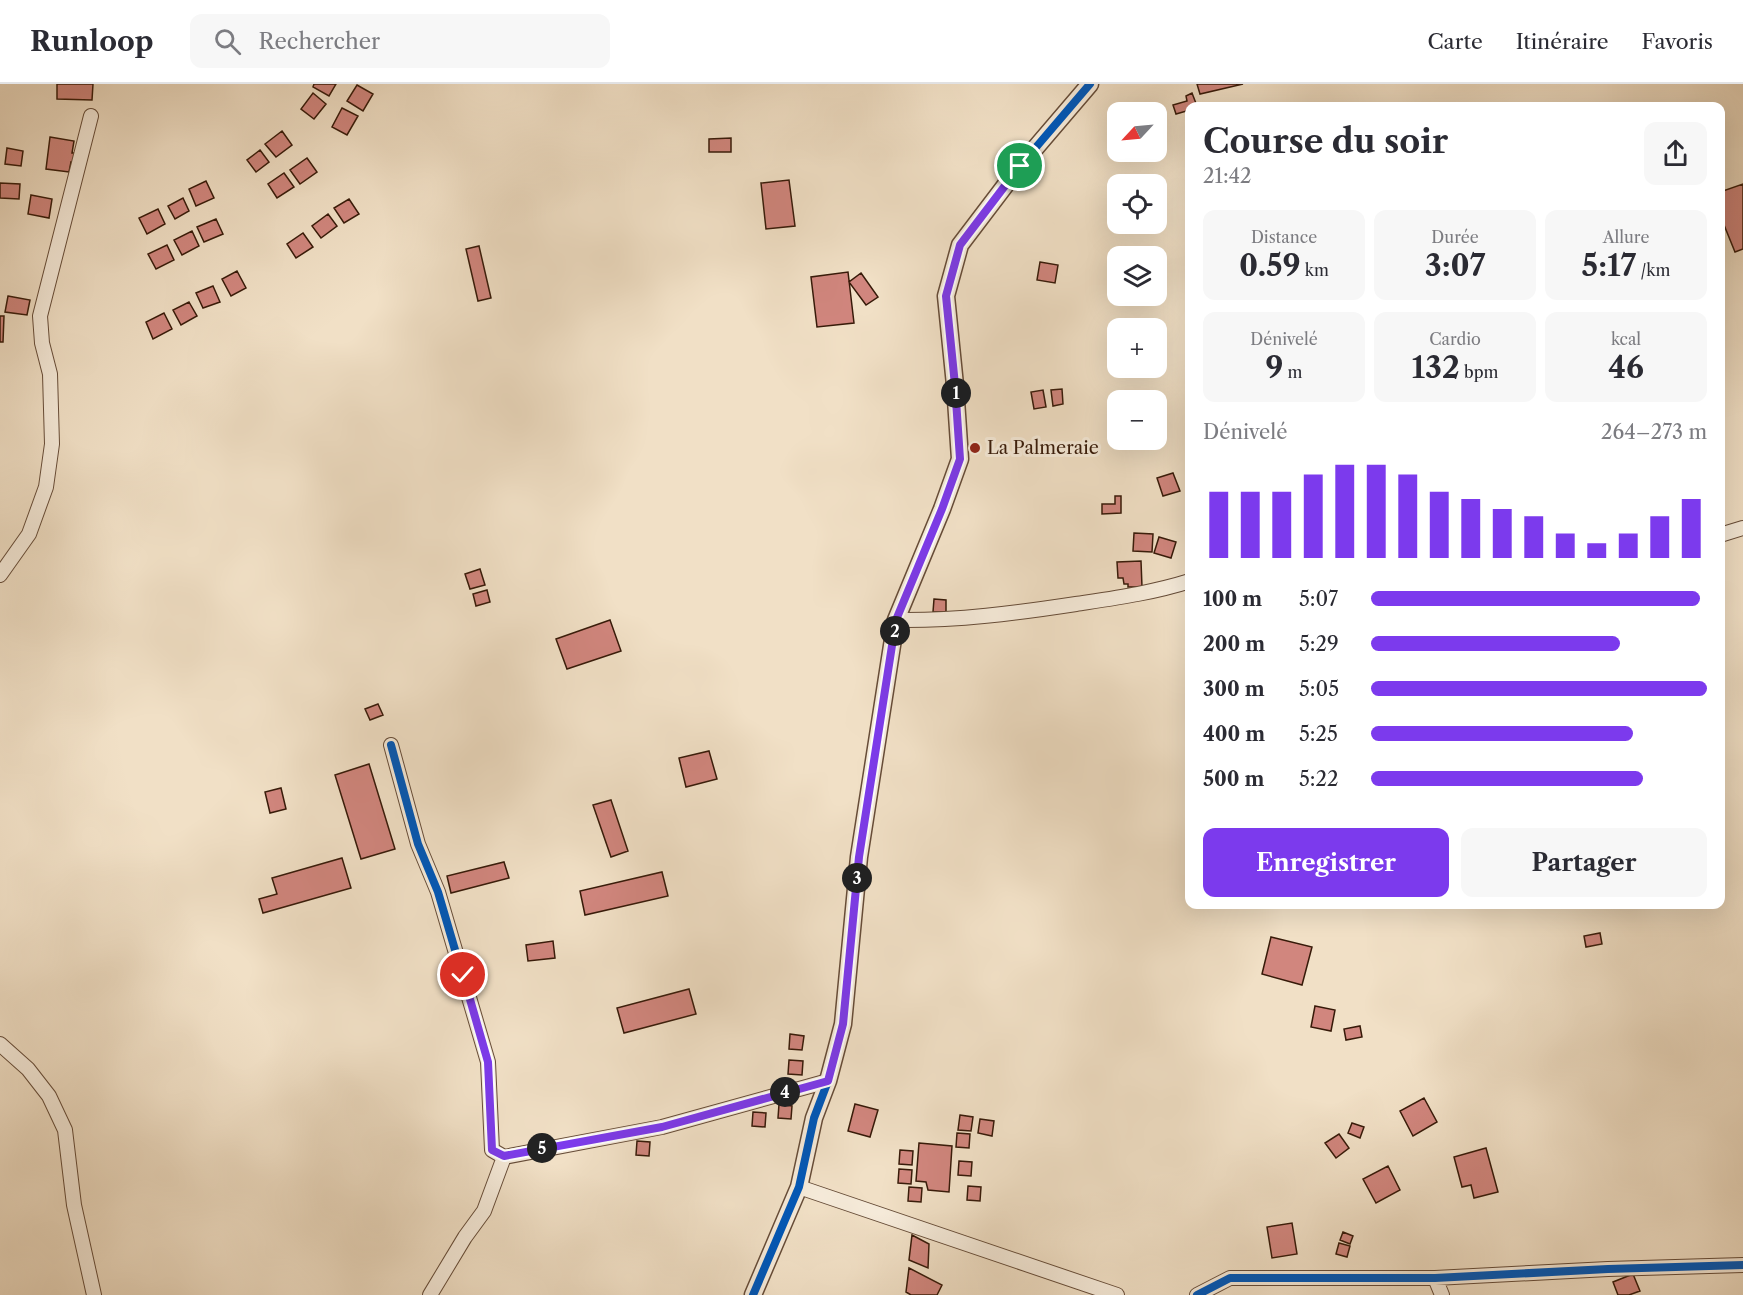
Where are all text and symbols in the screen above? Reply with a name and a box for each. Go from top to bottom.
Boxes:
search box [190,14,610,68]
text: Runloop [30,24,154,58]
icon: search [211,25,244,58]
text: Rechercher [259,28,380,55]
text: Carte [1427,29,1483,54]
text: Itinéraire [1516,29,1609,54]
text: Favoris [1642,29,1713,54]
north arrow [1107,102,1167,162]
map controls [1107,102,1167,450]
text: Course du soir [1203,121,1448,162]
button: share [1644,122,1707,185]
pin [994,140,1045,191]
icon: arrive [1003,149,1036,182]
text: 21:42 [1203,164,1252,188]
button: locate [1107,174,1167,234]
text: Distance [1251,227,1317,247]
text: Durée [1431,227,1479,247]
text: Allure [1603,227,1649,247]
button: layers [1107,246,1167,306]
text: 0.59 [1239,247,1301,284]
text: 3:07 [1425,247,1485,284]
text: 5:17 [1582,247,1636,284]
text: km [1301,260,1329,280]
text: /km [1636,260,1670,280]
button: + [1107,318,1167,378]
text: Dénivelé [1250,329,1318,349]
text: Cardio [1429,329,1481,349]
text: kcal [1611,329,1641,349]
text: 9 [1265,349,1283,386]
text: 132 [1412,349,1460,386]
text: 46 [1608,349,1644,386]
text: m [1283,362,1303,382]
text: bpm [1460,362,1498,382]
pin: 1 [941,378,971,408]
text: 1 [952,383,960,403]
button: − [1107,390,1167,450]
text: Dénivelé [1203,420,1287,444]
text: 264–273 m [1601,420,1707,444]
place label: La Palmeraie [987,437,1099,459]
marker: La Palmeraie [968,441,982,455]
text: 100 m [1203,587,1262,611]
text: 5:07 [1299,587,1338,611]
pin: 2 [880,616,910,646]
text: 2 [890,621,900,641]
text: 200 m [1203,632,1265,656]
text: 5:29 [1299,632,1339,656]
text: 300 m [1203,677,1265,701]
text: 5:05 [1299,677,1339,701]
text: 400 m [1203,722,1265,746]
text: 5:25 [1299,722,1338,746]
text: 500 m [1203,767,1264,791]
text: 5:22 [1299,767,1338,791]
button: Enregistrer [1203,828,1449,897]
button: Partager [1461,828,1707,897]
pin: 3 [842,863,872,893]
text: 3 [852,868,862,888]
pin [437,949,488,1000]
icon: check [446,958,479,991]
pin: 4 [770,1077,800,1107]
text: 4 [780,1082,790,1102]
pin: 5 [527,1133,557,1163]
text: 5 [538,1138,546,1158]

